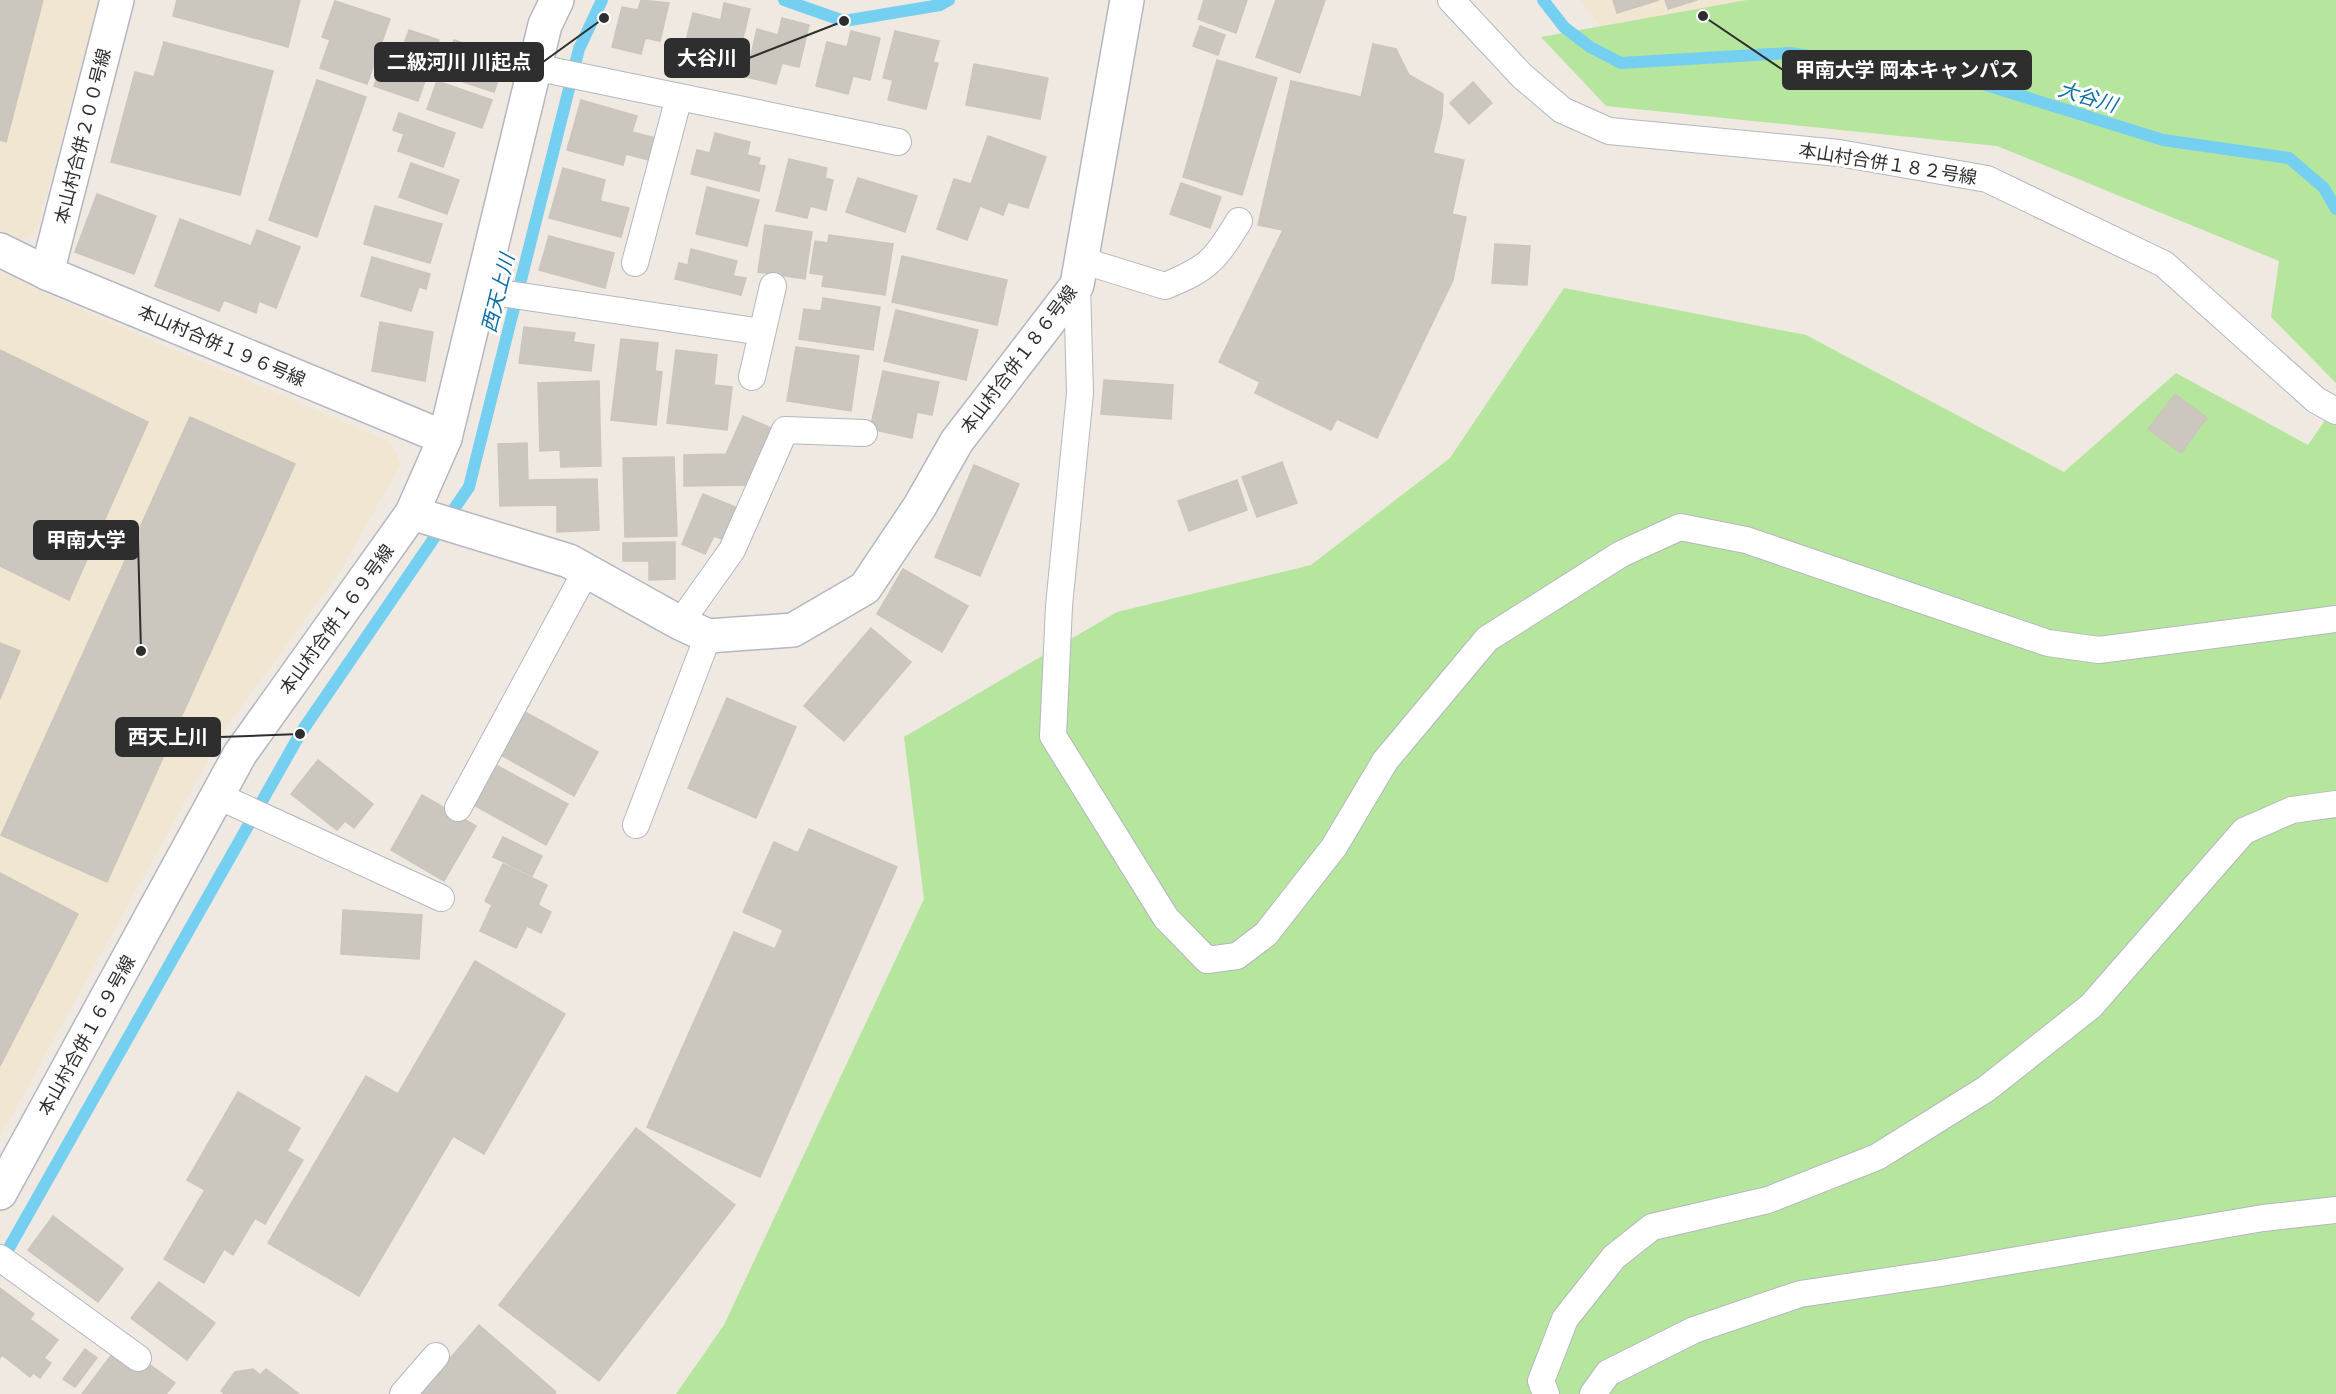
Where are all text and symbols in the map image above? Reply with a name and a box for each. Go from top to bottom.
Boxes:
callout: 大谷川 [665,39,749,77]
callout: 二級河川 川起点 [375,43,543,81]
text: 大谷川 [677,45,737,69]
street label: 本山村合併２００号線 [50,46,114,226]
text: 二級河川 川起点 [387,49,531,73]
callout: 甲南大学 岡本キャンパス [1783,51,2031,89]
text: 甲南大学 岡本キャンパス [1795,57,2019,81]
water label: 大谷川 [2056,76,2122,117]
street label: 本山村合併１８２号線 [1797,138,1979,188]
water label: 西天上川 [476,249,519,335]
street label: 本山村合併１８６号線 [955,281,1081,437]
street label: 本山村合併１９６号線 [135,300,309,390]
callout: 甲南大学 [34,521,138,559]
text: 甲南大学 [46,527,126,551]
street label: 本山村合併１６９号線 [274,540,398,698]
callout: 西天上川 [116,718,220,756]
text: 西天上川 [128,724,208,748]
street label: 本山村合併１６９号線 [33,951,139,1119]

